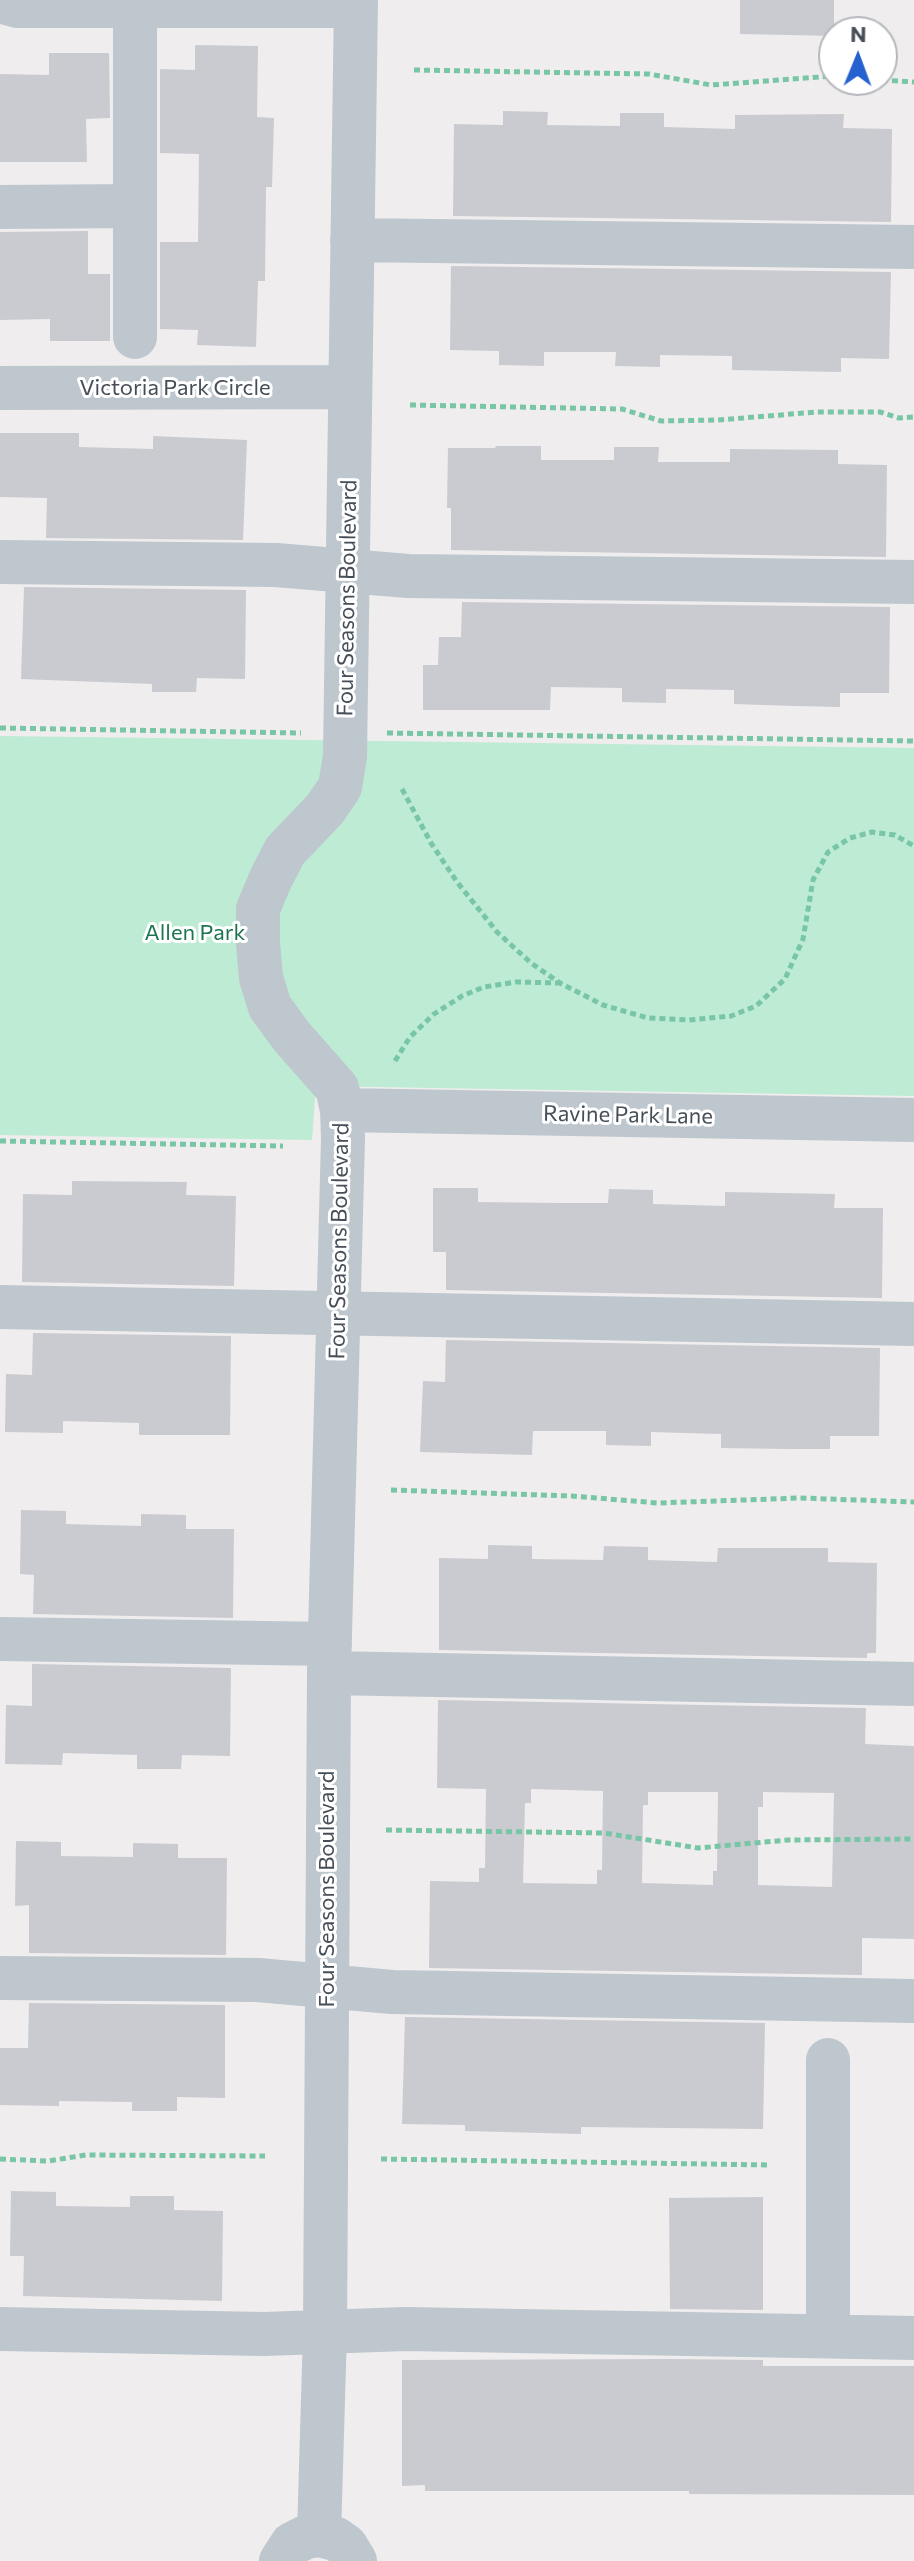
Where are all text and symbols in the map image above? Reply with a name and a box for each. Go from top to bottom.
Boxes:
north arrow [818,16,898,96]
text: N [850,20,867,47]
street label: Victoria Park Circle [79,375,271,401]
street label: Four Seasons Boulevard [332,479,362,717]
park label: Allen Park [145,920,245,946]
street label: Ravine Park Lane [543,1100,713,1130]
street label: Four Seasons Boulevard [324,1122,354,1360]
street label: Four Seasons Boulevard [314,1771,340,2007]

